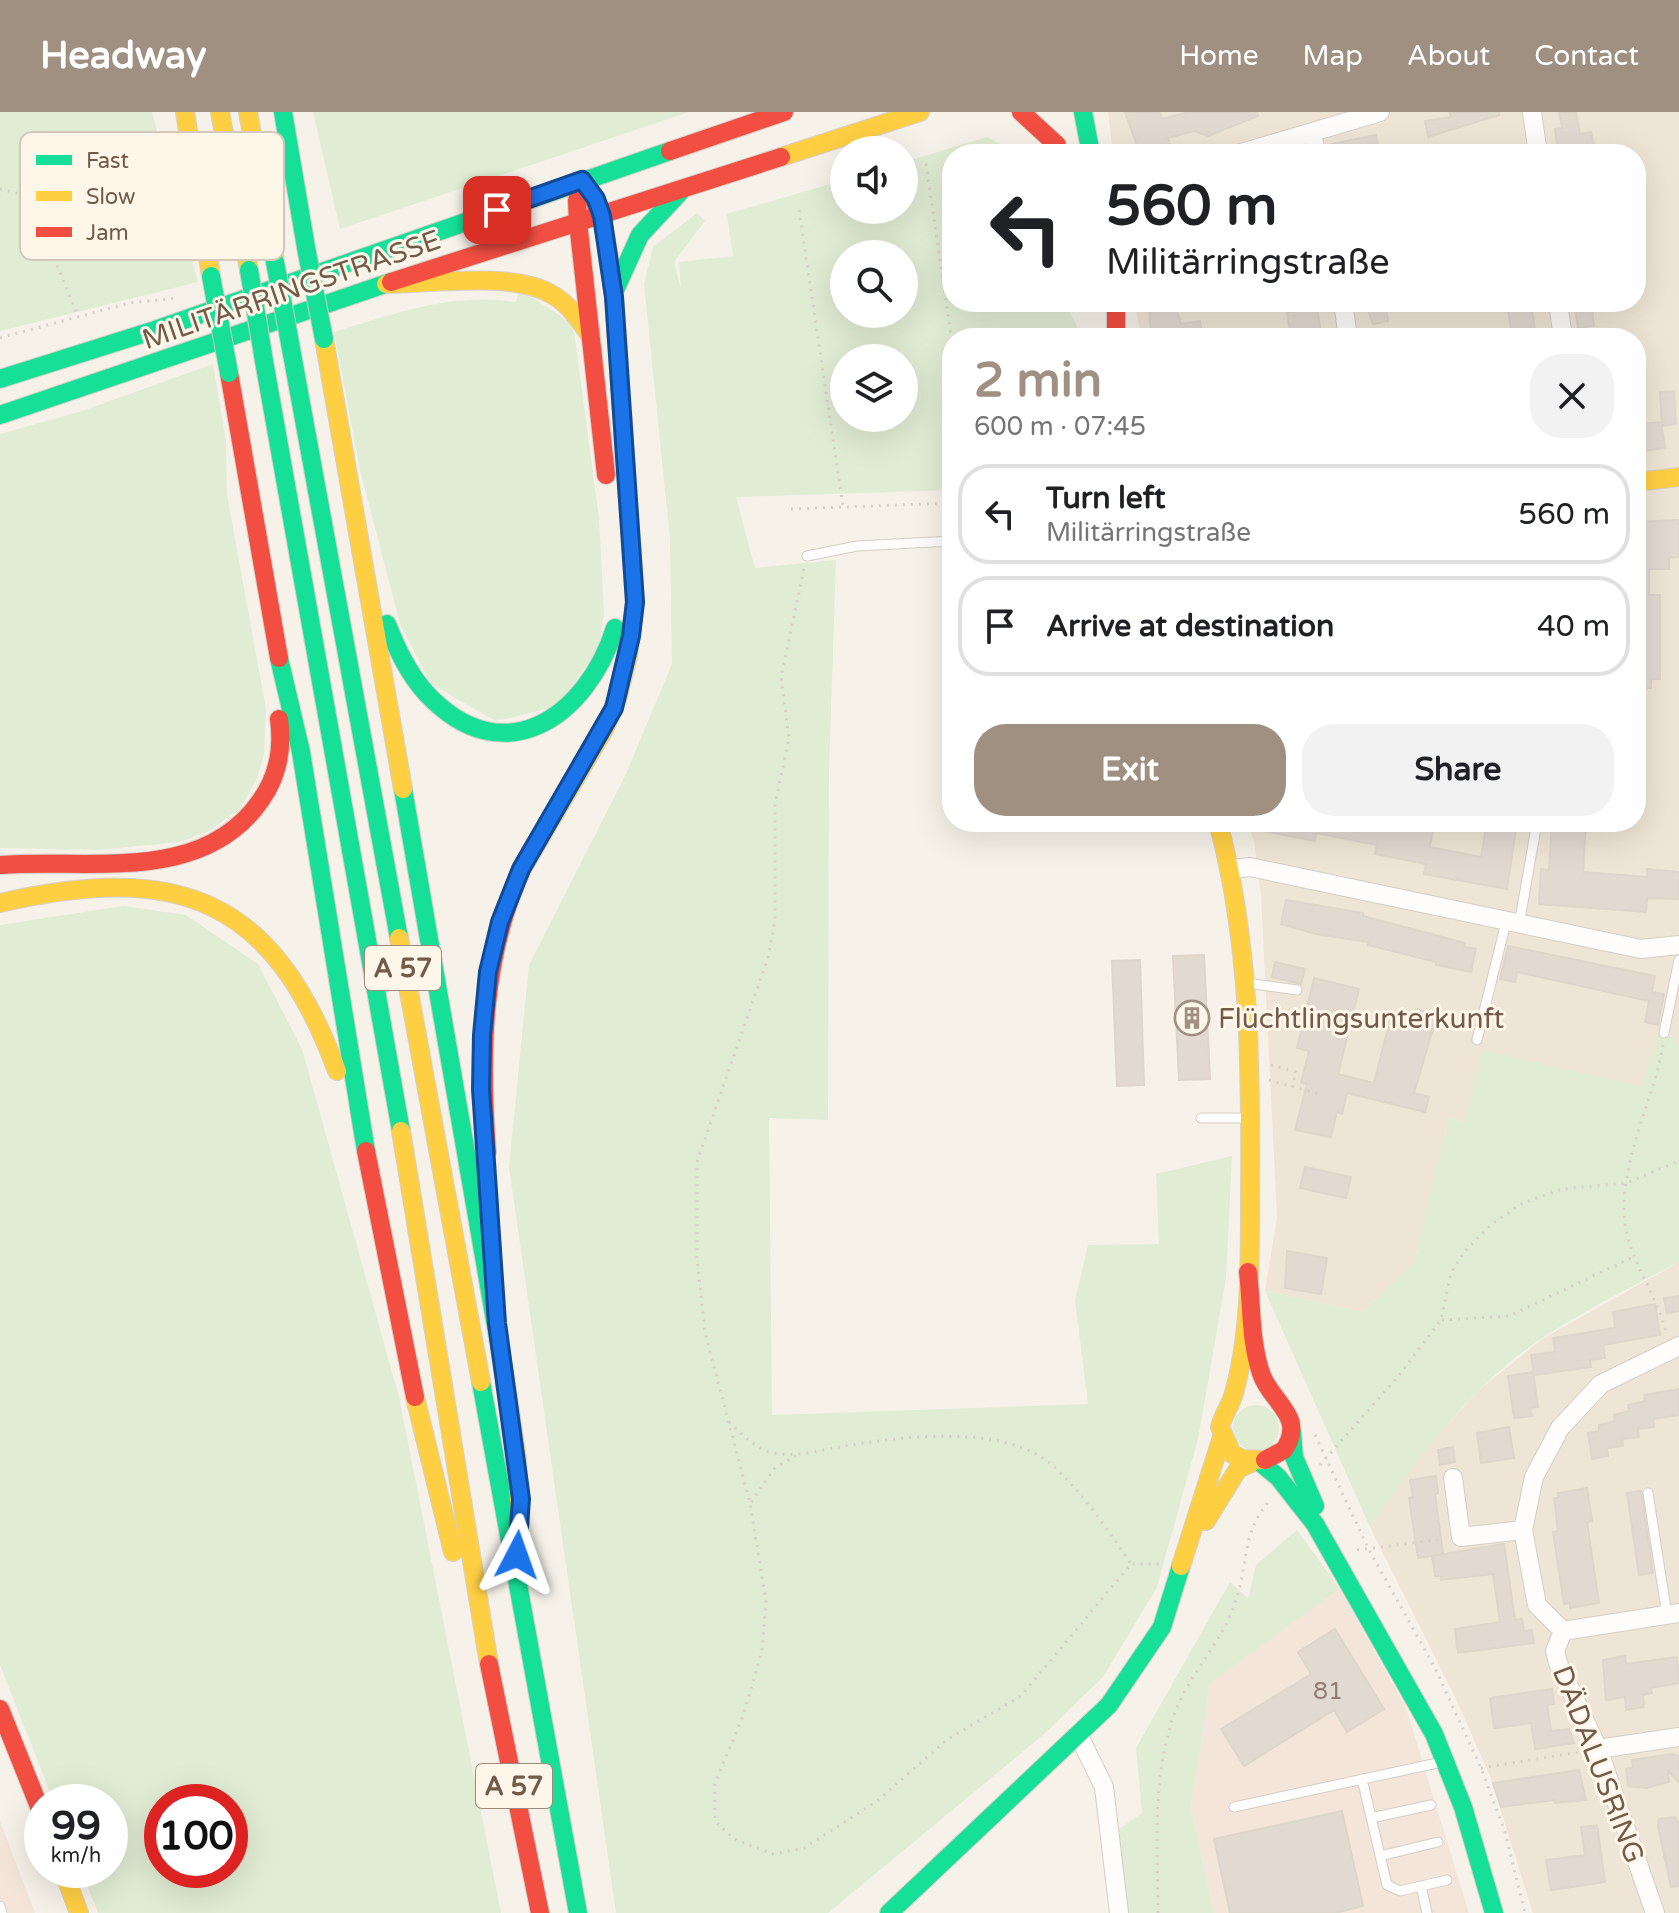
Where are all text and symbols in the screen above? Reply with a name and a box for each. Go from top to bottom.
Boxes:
text: Headway [40,33,206,79]
text: Home [1179,39,1259,73]
text: Map [1303,39,1363,73]
text: About [1407,39,1490,73]
text: Contact [1534,39,1639,73]
legend [20,132,284,260]
map controls [830,136,918,432]
button: sound [830,136,918,224]
text: Fast [86,148,129,174]
text: 560 m [1106,173,1277,240]
pin [463,176,531,244]
icon: left [974,176,1078,280]
text: Slow [86,184,136,210]
icon: arrive [475,188,519,232]
text: Jam [86,220,129,246]
street label: MILITÄRRINGSTRASSE [138,223,445,357]
button: search [830,240,918,328]
text: Militärringstraße [1106,241,1390,284]
button: layers [830,344,918,432]
text: 2 min [974,352,1102,410]
button: close [1530,354,1614,438]
text: 600 m · 07:45 [974,411,1146,442]
text: Turn left [1046,480,1165,517]
icon: left [978,492,1022,536]
text: 560 m [1518,496,1610,533]
text: Militärringstraße [1046,517,1251,548]
icon: arrive [978,604,1022,648]
text: Arrive at destination [1046,608,1334,645]
text: 40 m [1537,608,1610,645]
button: Exit [974,724,1286,816]
button: Share [1302,724,1614,816]
road number: A 57 [365,946,441,990]
building icon: Flüchtlingsunterkunft [1173,999,1211,1037]
place label: Flüchtlingsunterkunft [1218,1002,1505,1036]
position arrow [475,1513,559,1597]
street label: DÄDALUSRING [1545,1661,1651,1868]
house number: 81 [1313,1677,1343,1706]
road number: A 57 [476,1764,552,1808]
speed limit sign: 100 [144,1784,248,1888]
text: 99 [51,1802,101,1850]
text: km/h [51,1844,101,1868]

